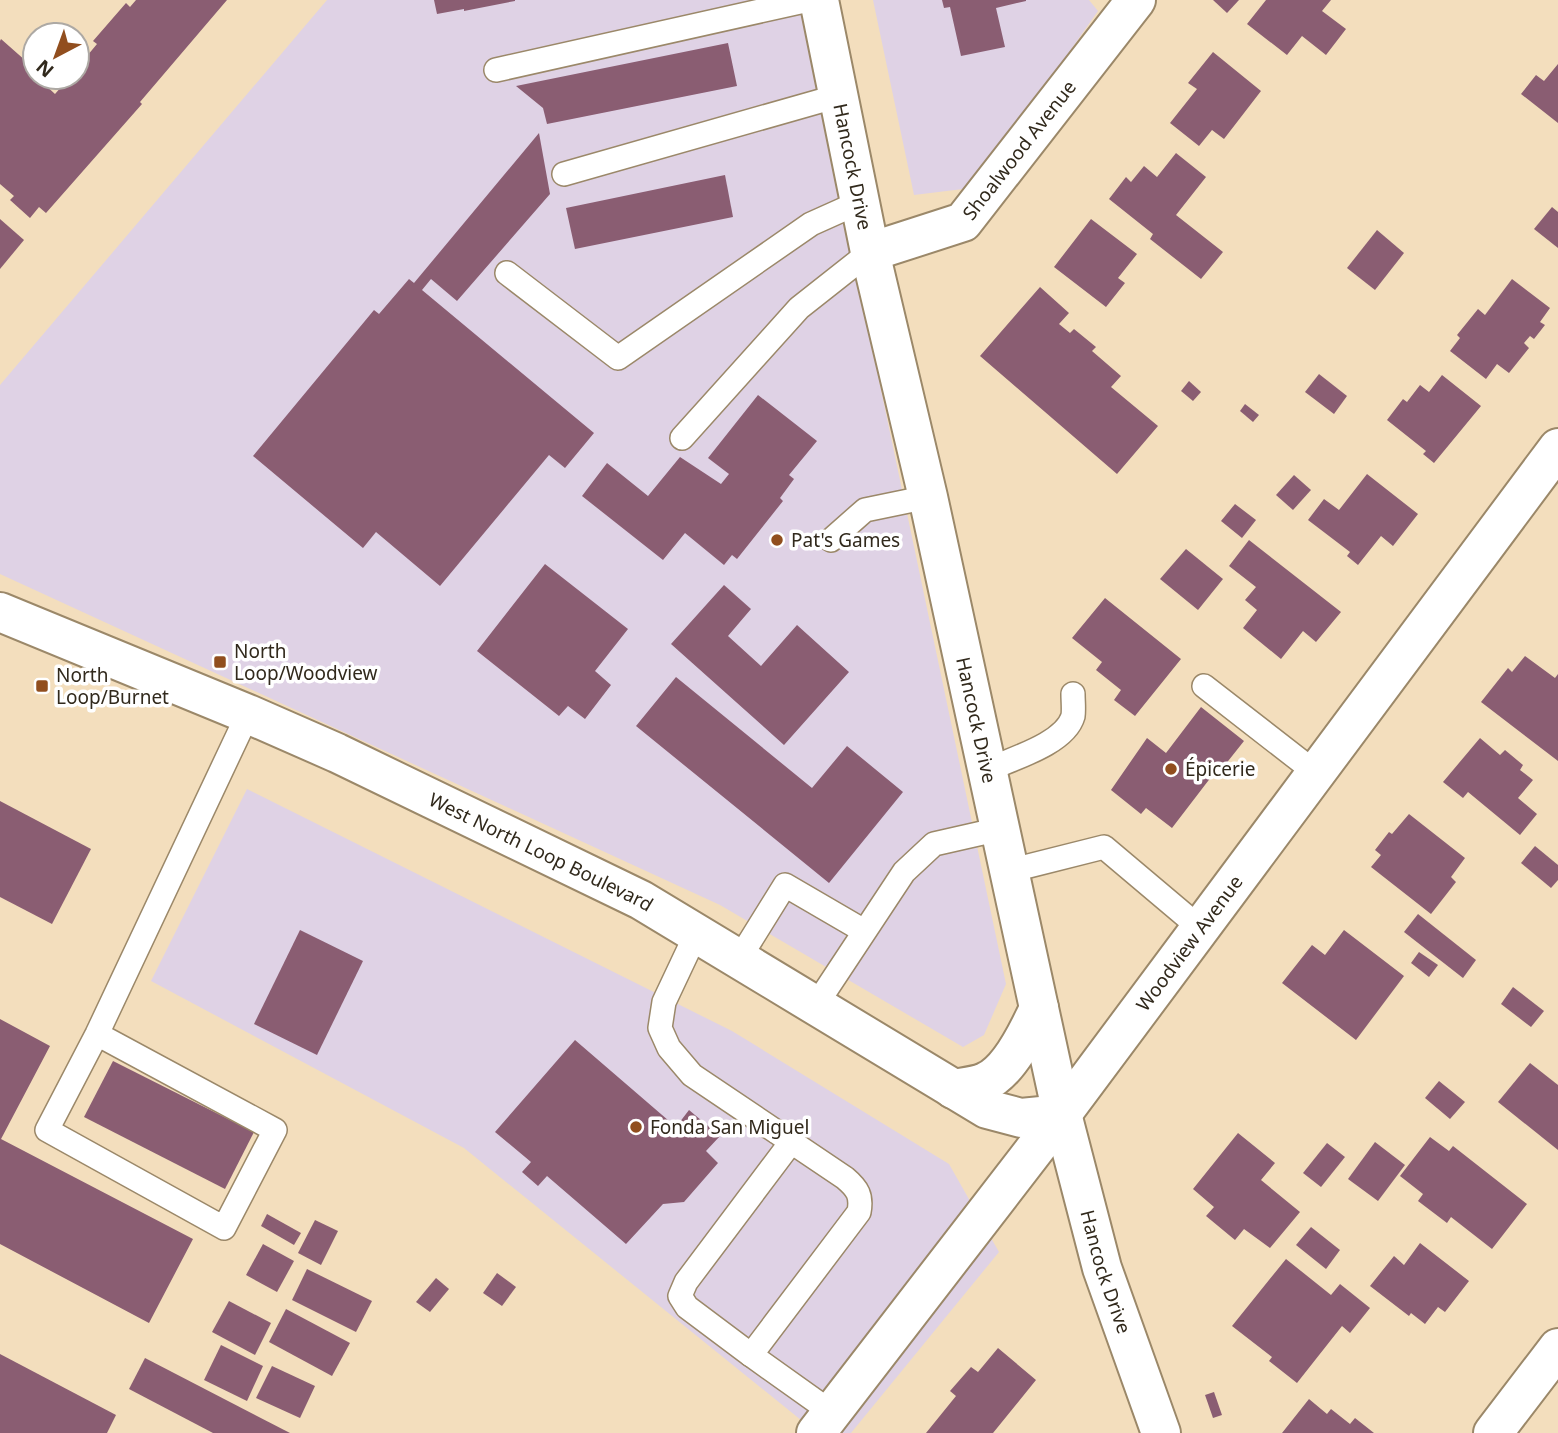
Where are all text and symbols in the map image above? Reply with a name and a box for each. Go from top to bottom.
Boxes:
north arrow [21,21,91,91]
text: N [30,54,59,84]
street label: Shoalwood Avenue [956,75,1082,225]
street label: Hancock Drive [827,101,878,232]
place label: Pat's Games [791,527,900,553]
marker: Pat's Games [769,532,785,548]
place label: North Loop/Woodview [234,638,378,686]
marker: North Loop/Woodview [212,654,228,670]
street label: Hancock Drive [950,654,1003,785]
place label: North Loop/Burnet [56,662,169,710]
marker: North Loop/Burnet [34,678,50,694]
place label: Épicerie [1185,756,1255,782]
marker: Épicerie [1163,761,1179,777]
street label: West North Loop Boulevard [425,786,658,917]
street label: Woodview Avenue [1130,870,1249,1016]
place label: Fonda San Miguel [650,1114,809,1140]
marker: Fonda San Miguel [628,1119,644,1135]
street label: Hancock Drive [1074,1207,1137,1337]

